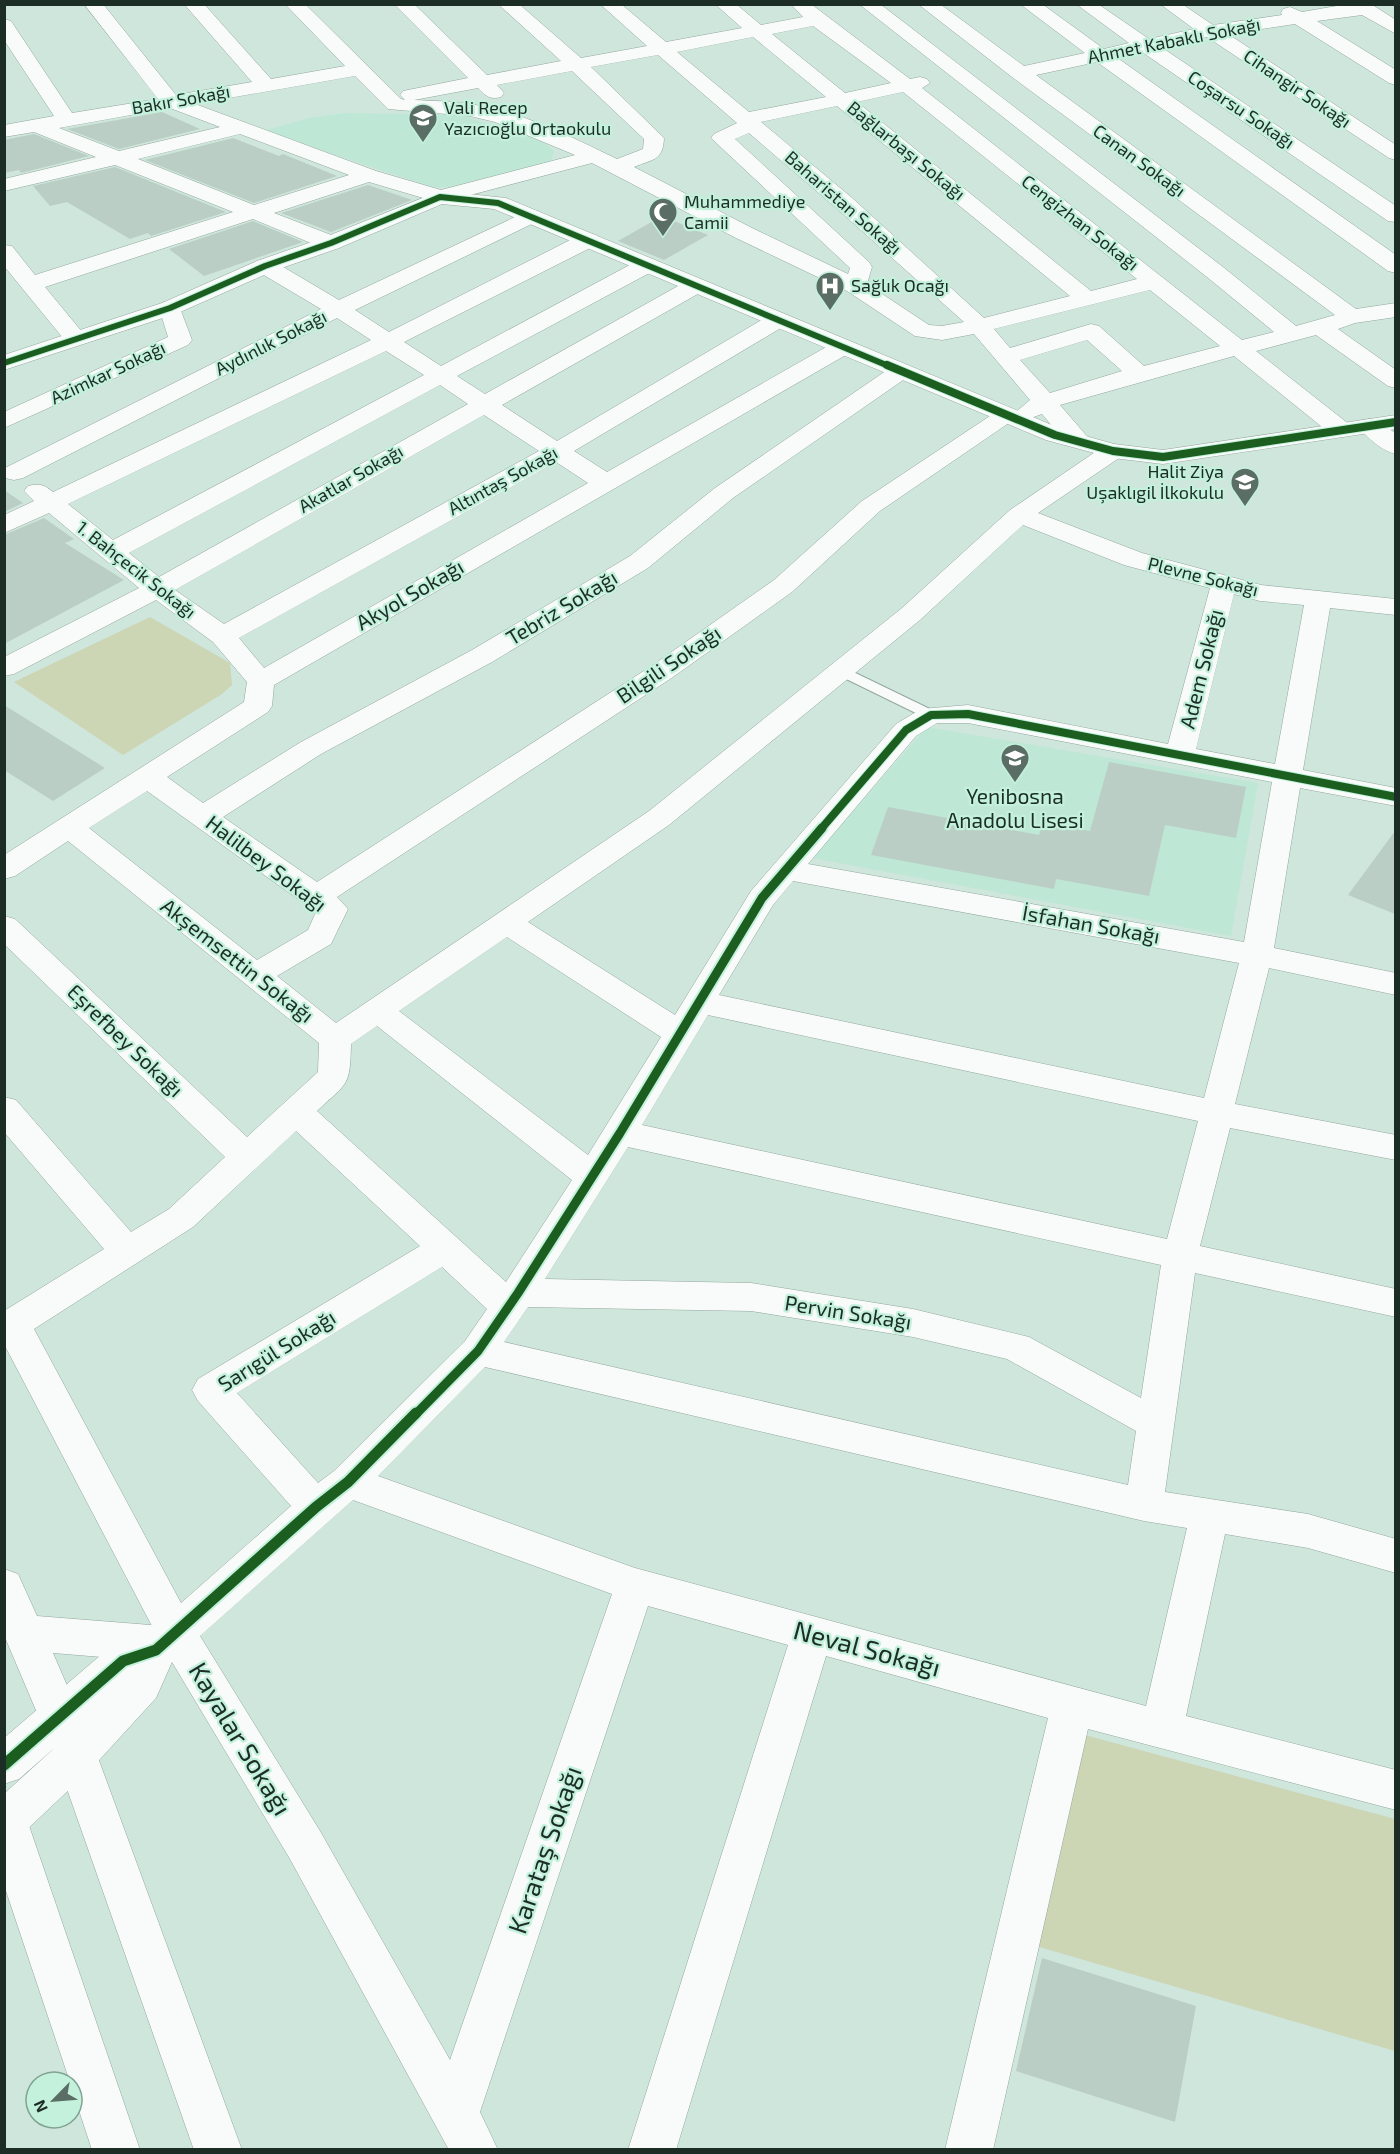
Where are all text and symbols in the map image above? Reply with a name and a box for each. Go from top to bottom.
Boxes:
street label: Ahmet Kabaklı Sokağı [1086,12,1262,68]
street label: Cihangir Sokağı [1240,44,1355,132]
street label: Coşarsu Sokağı [1183,65,1299,154]
street label: Bakır Sokağı [130,80,232,118]
place label: Vali Recep Yazıcıoğlu Ortaokulu [444,96,611,139]
street label: Bağlarbaşı Sokağı [843,96,970,205]
school or university icon: Vali Recep Yazıcıoğlu Ortaokulu [407,102,439,144]
street label: Canan Sokağı [1089,119,1190,201]
street label: Baharistan Sokağı [781,146,906,259]
street label: Cengizhan Sokağı [1018,170,1144,275]
place label: Muhammediye Camii [684,190,805,233]
mosque icon: Muhammediye Camii [647,196,679,238]
hospital icon: Sağlık Ocağı [814,270,846,312]
place label: Sağlık Ocağı [851,274,949,296]
street label: Aydınlık Sokağı [211,305,330,380]
street label: Azimkar Sokağı [47,336,169,408]
street label: Akatlar Sokağı [294,439,407,517]
street label: Altıntaş Sokağı [444,441,562,520]
place label: Halit Ziya Uşaklıgil İlkokulu [1086,460,1224,504]
school or university icon: Halit Ziya Uşaklıgil İlkokulu [1229,466,1261,508]
street label: 1. Bahçecik Sokağı [72,516,201,623]
street label: Plevne Sokağı [1146,552,1261,600]
street label: Akyol Sokağı [351,553,467,635]
street label: Tebriz Sokağı [501,564,621,650]
street label: Adem Sokağı [1174,606,1227,731]
street label: Bilgili Sokağı [611,620,725,708]
school or university icon: Yenibosna Anadolu Lisesi [999,742,1031,784]
place label: Yenibosna Anadolu Lisesi [946,783,1084,832]
street label: Halilbey Sokağı [202,809,332,916]
street label: Akşemsettin Sokağı [155,892,319,1029]
street label: İsfahan Sokağı [1021,899,1162,948]
street label: Eşrefbey Sokağı [62,978,189,1103]
street label: Pervin Sokağı [783,1289,913,1334]
street label: Sarıgül Sokağı [213,1304,340,1396]
street label: Neval Sokağı [791,1613,944,1682]
street label: Kayalar Sokağı [183,1656,299,1820]
street label: Karataş Sokağı [500,1762,589,1938]
north arrow [24,2070,84,2130]
text: N [29,2097,51,2116]

